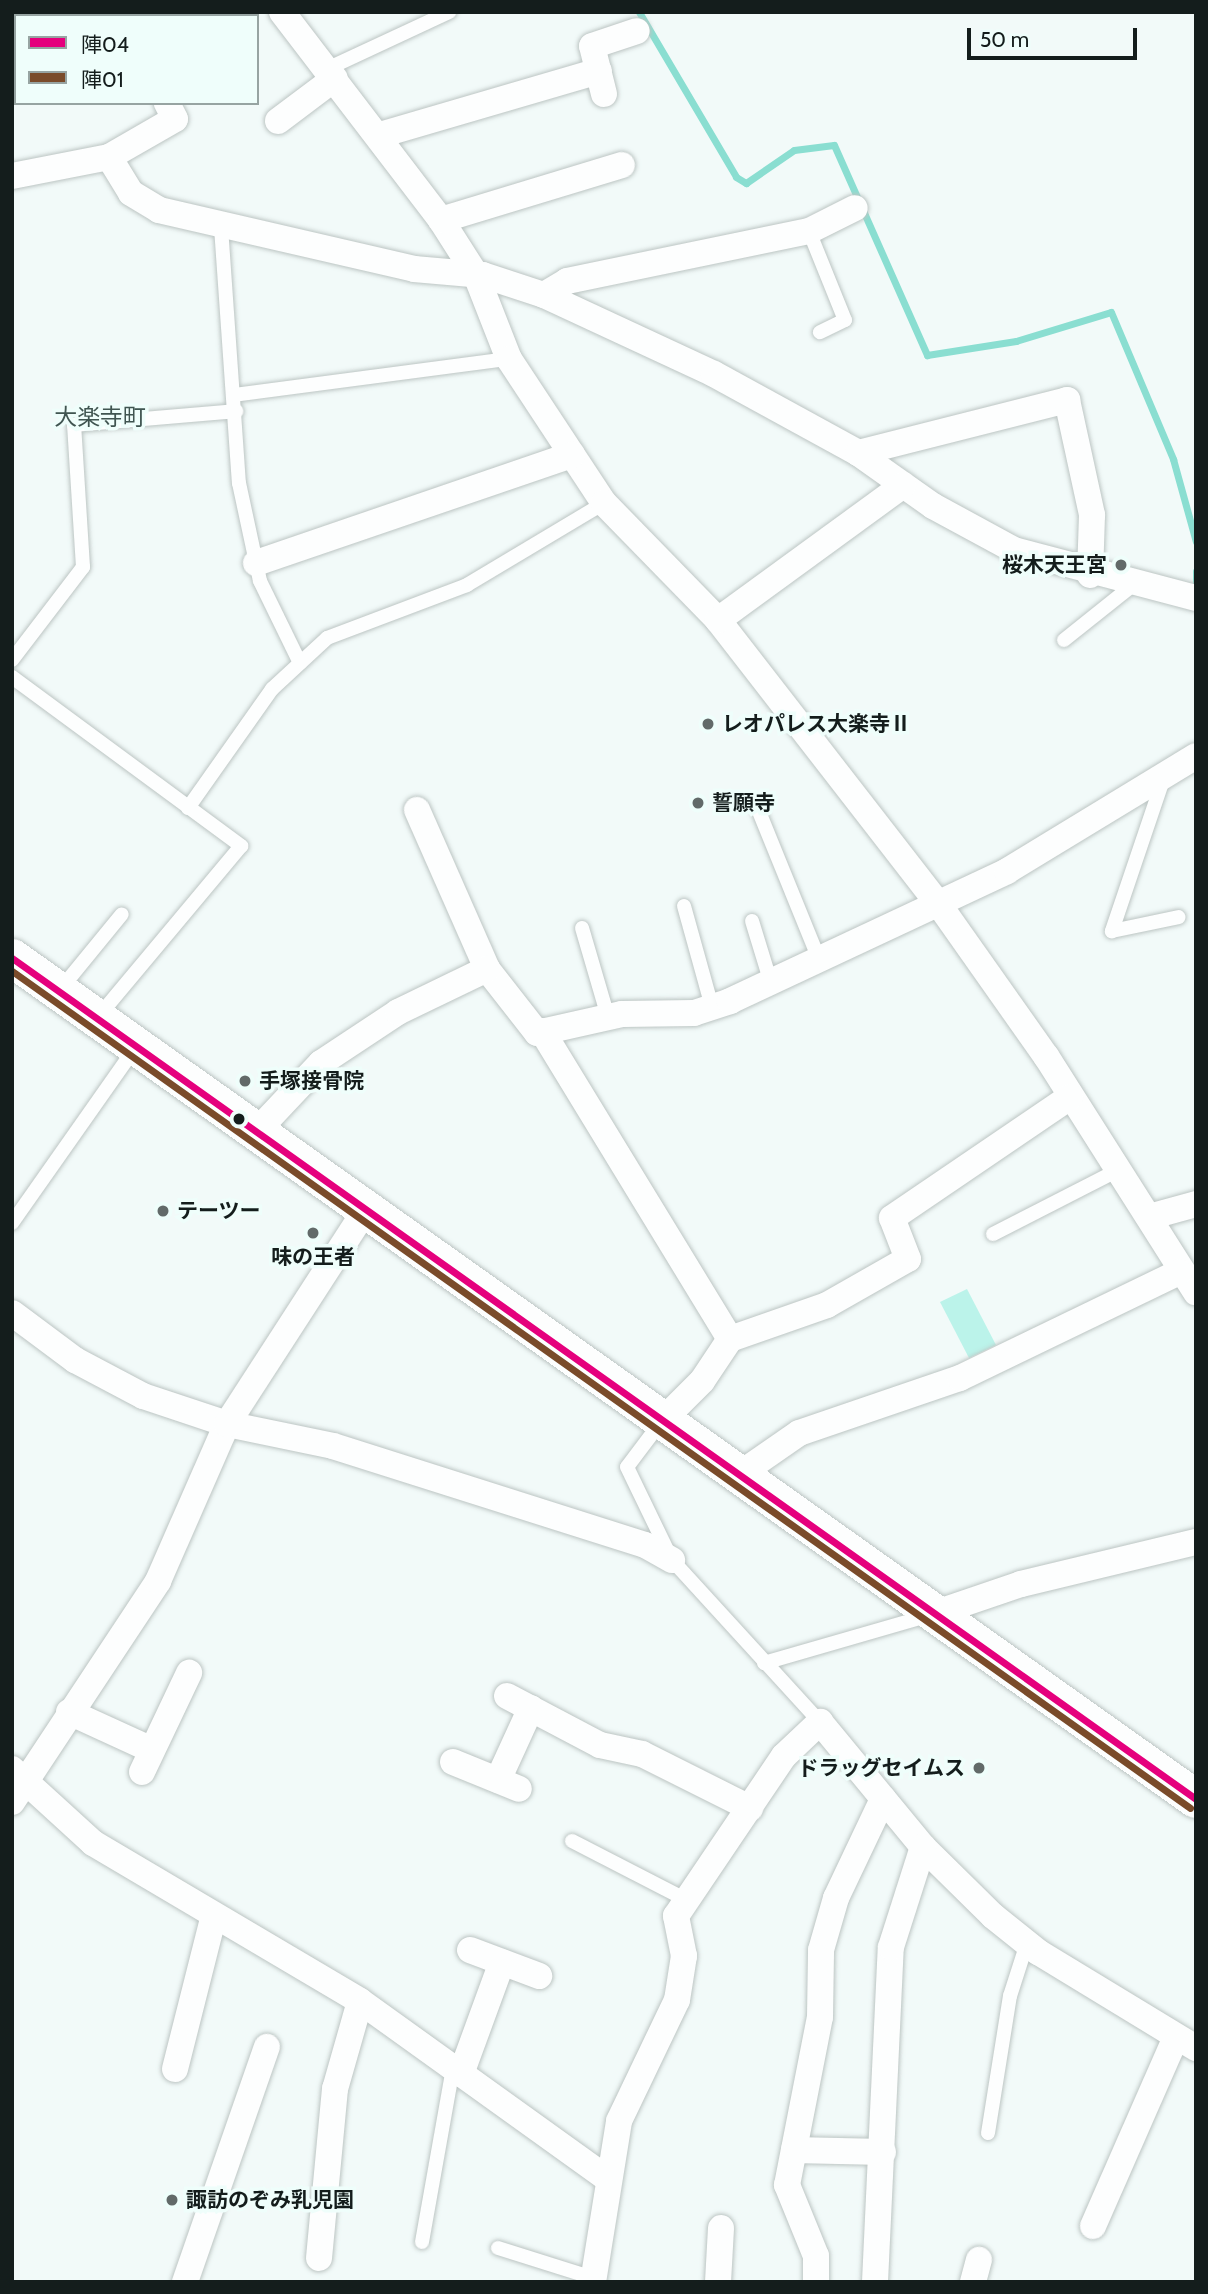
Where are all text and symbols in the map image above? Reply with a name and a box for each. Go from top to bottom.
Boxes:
legend [14,14,259,105]
scale bar [970,14,1140,58]
text: 50 m [980,27,1029,52]
text: 陣04 [81,32,129,57]
text: 陣01 [81,67,124,92]
district label: 大楽寺町 [54,403,146,431]
place label: 桜木天王宮 [1002,552,1107,578]
marker: 桜木天王宮 [1113,557,1129,573]
place label: レオパレス大楽寺Ⅱ [722,711,911,737]
marker: レオパレス大楽寺Ⅱ [700,716,716,732]
place label: 誓願寺 [712,790,775,816]
marker: 誓願寺 [690,795,706,811]
place label: 手塚接骨院 [259,1068,364,1094]
marker: 手塚接骨院 [237,1073,253,1089]
unlabelled marker [232,1112,246,1126]
place label: テーツー [177,1198,261,1224]
marker: テーツー [155,1203,171,1219]
marker: 味の王者 [305,1225,321,1241]
place label: 味の王者 [271,1244,355,1270]
place label: ドラッグセイムス [797,1755,965,1781]
marker: ドラッグセイムス [971,1760,987,1776]
place label: 諏訪のぞみ乳児園 [186,2187,354,2213]
marker: 諏訪のぞみ乳児園 [164,2192,180,2208]

